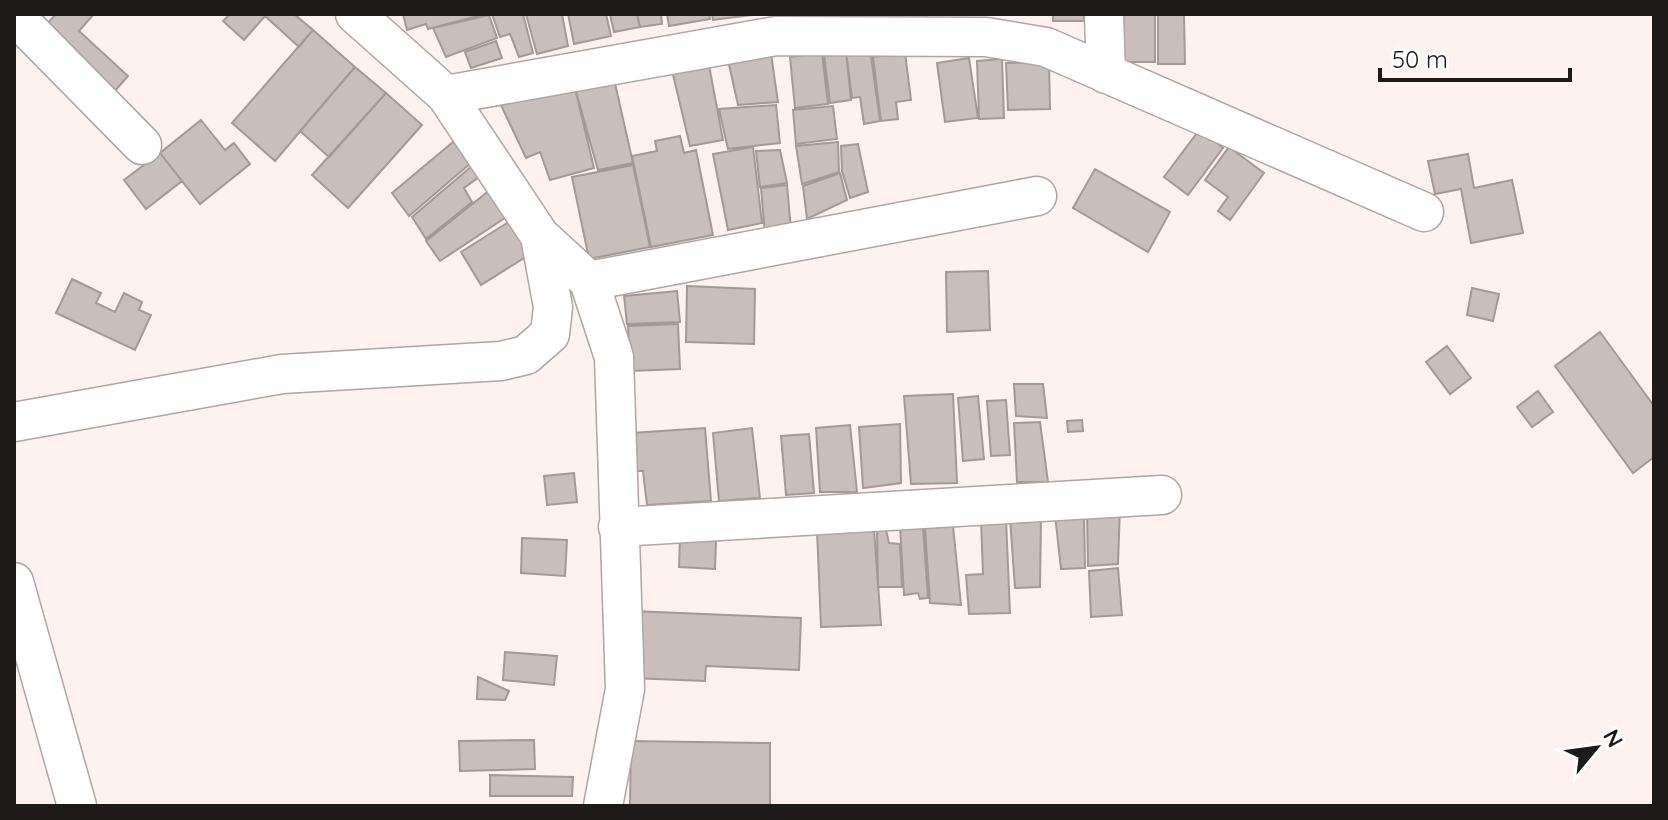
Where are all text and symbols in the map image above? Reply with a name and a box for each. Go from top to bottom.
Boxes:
scale bar [1380,32,1570,82]
text: 50 m [1392,44,1448,74]
north arrow [1556,708,1636,788]
text: N [1597,724,1630,752]

